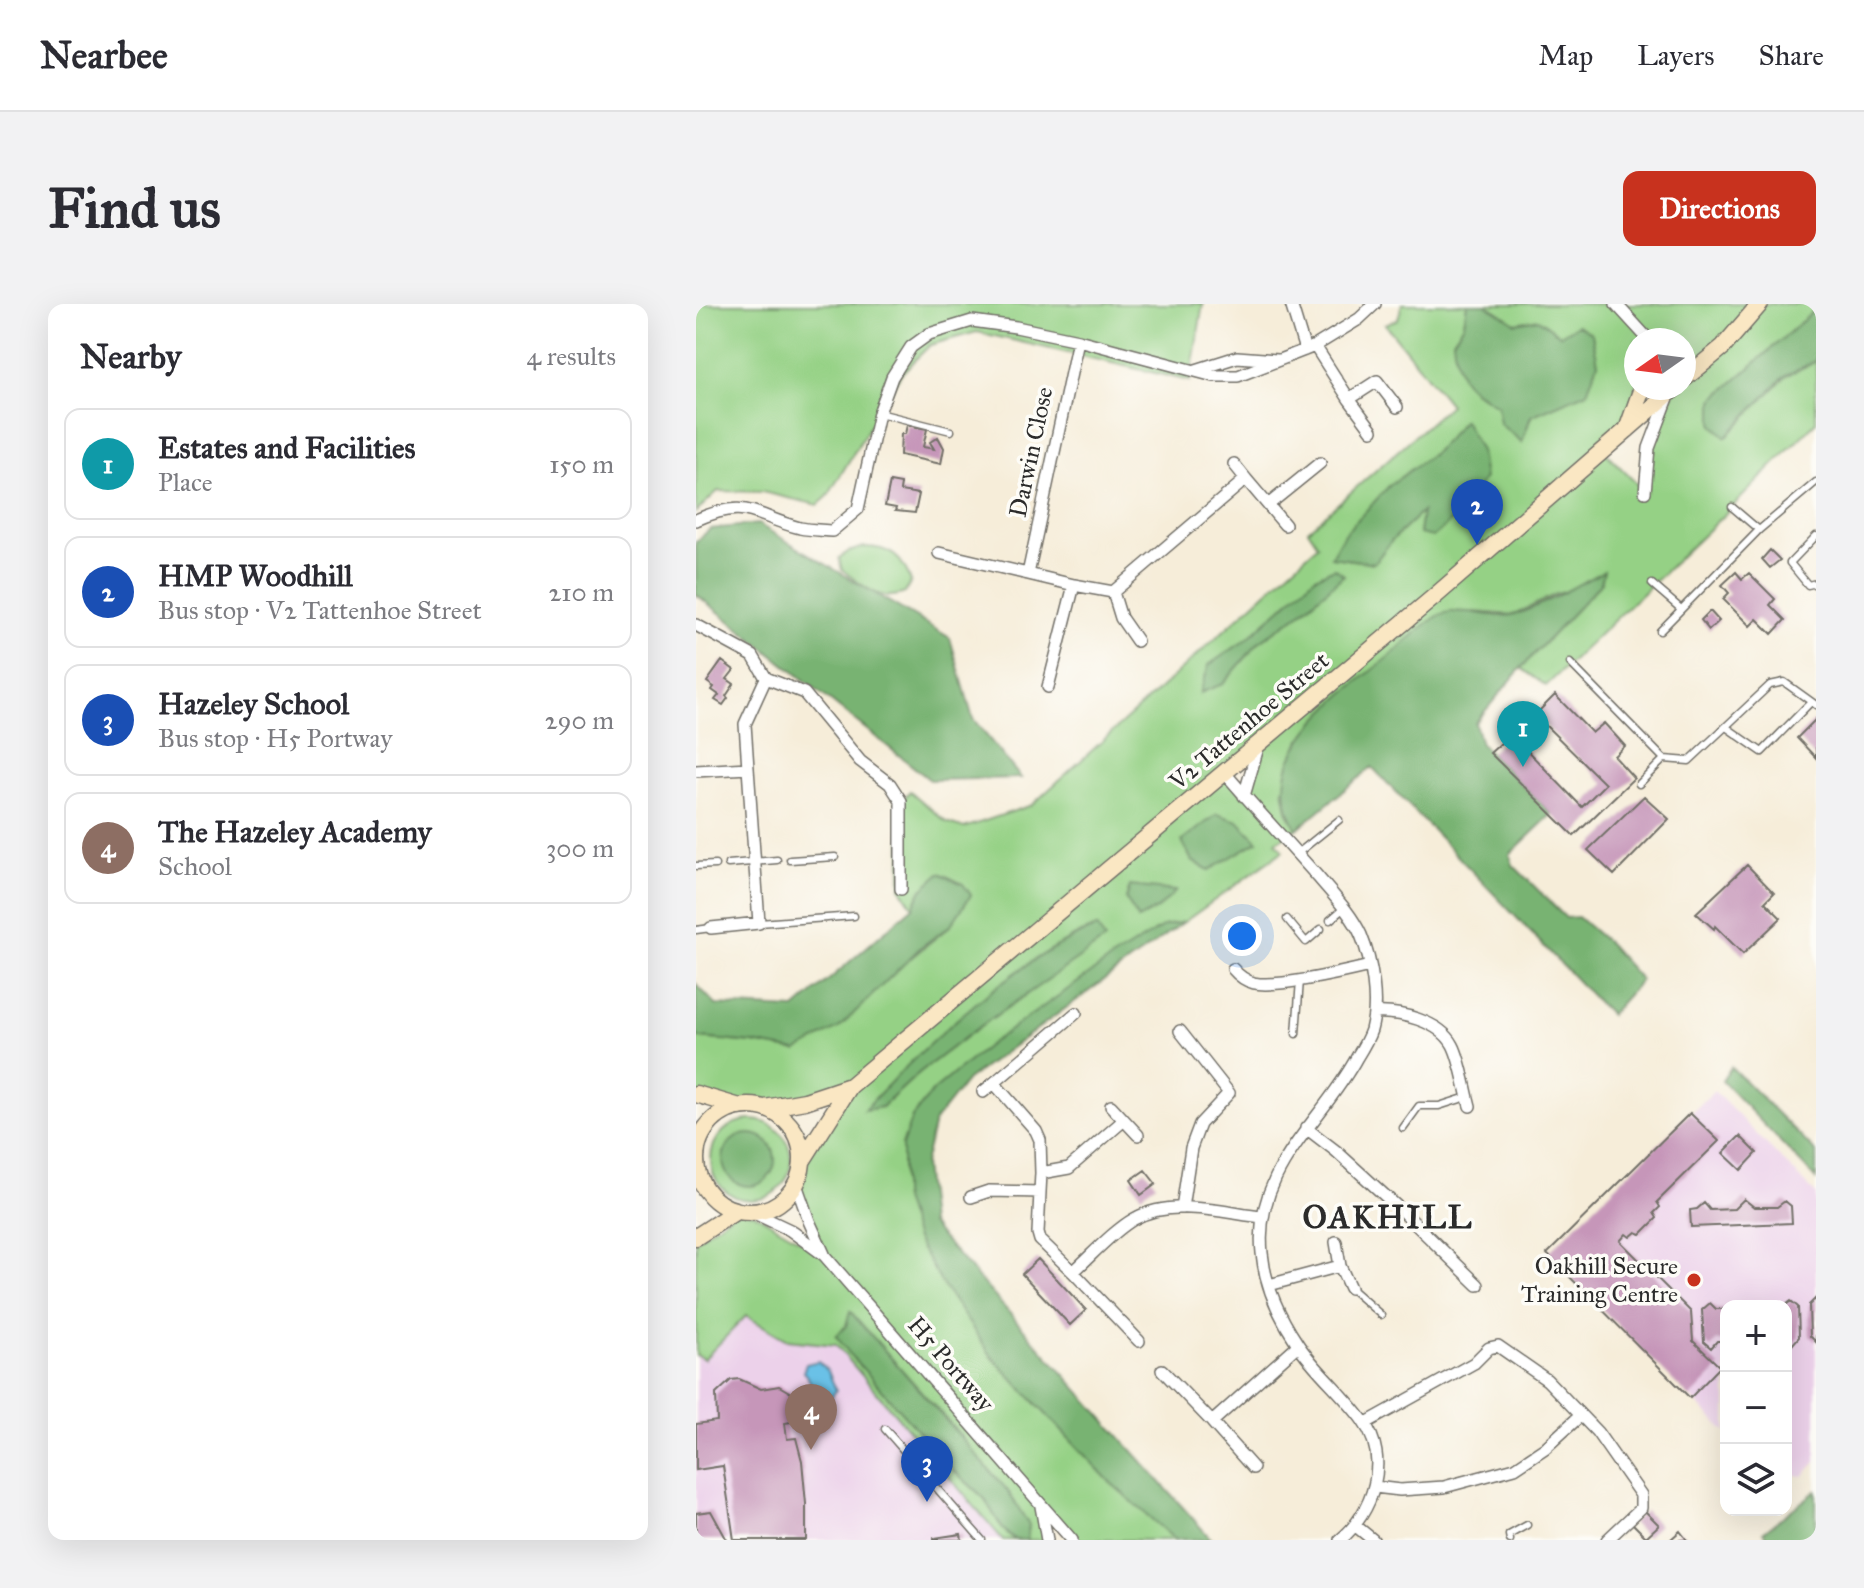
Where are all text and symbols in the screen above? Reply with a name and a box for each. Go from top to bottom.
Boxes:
text: Nearbee [40,32,168,78]
text: Map [1538,38,1593,73]
text: Layers [1637,38,1715,73]
text: Share [1759,38,1824,73]
button: Directions [1623,171,1816,246]
text: Find us [48,174,221,242]
north arrow [1624,328,1696,400]
text: Nearby [80,336,182,377]
text: 4 results [527,340,616,372]
street label: Darwin Close [1003,384,1059,520]
text: Estates and Facilities [158,430,416,466]
text: 1 [103,448,113,480]
text: 150 m [549,448,614,480]
text: Place [158,466,213,498]
pin: 2 [1451,479,1503,545]
text: HMP Woodhill [158,558,353,594]
text: 2 [102,576,114,608]
text: 210 m [548,576,614,608]
text: Bus stop · V2 Tattenhoe Street [158,594,482,626]
street label: V2 Tattenhoe Street [1162,645,1335,797]
text: Hazeley School [158,686,349,722]
pin: 1 [1497,701,1549,767]
text: 3 [103,704,113,736]
text: 290 m [545,704,614,736]
text: Bus stop · H5 Portway [158,722,392,754]
text: The Hazeley Academy [158,814,432,850]
text: 4 [101,832,115,864]
text: 300 m [546,832,614,864]
text: School [158,850,232,882]
your location [1222,916,1262,956]
district label: OAKHILL [1303,1198,1473,1237]
place label: Oakhill Secure Training Centre [1521,1251,1678,1309]
marker: Oakhill Secure Training Centre [1685,1271,1703,1289]
map controls [1720,1300,1792,1516]
button: + [1720,1300,1792,1372]
street label: H5 Portway [901,1310,1001,1418]
button: − [1720,1372,1792,1444]
pin: 4 [785,1384,837,1450]
pin: 3 [901,1436,953,1502]
button: layers [1720,1444,1792,1516]

